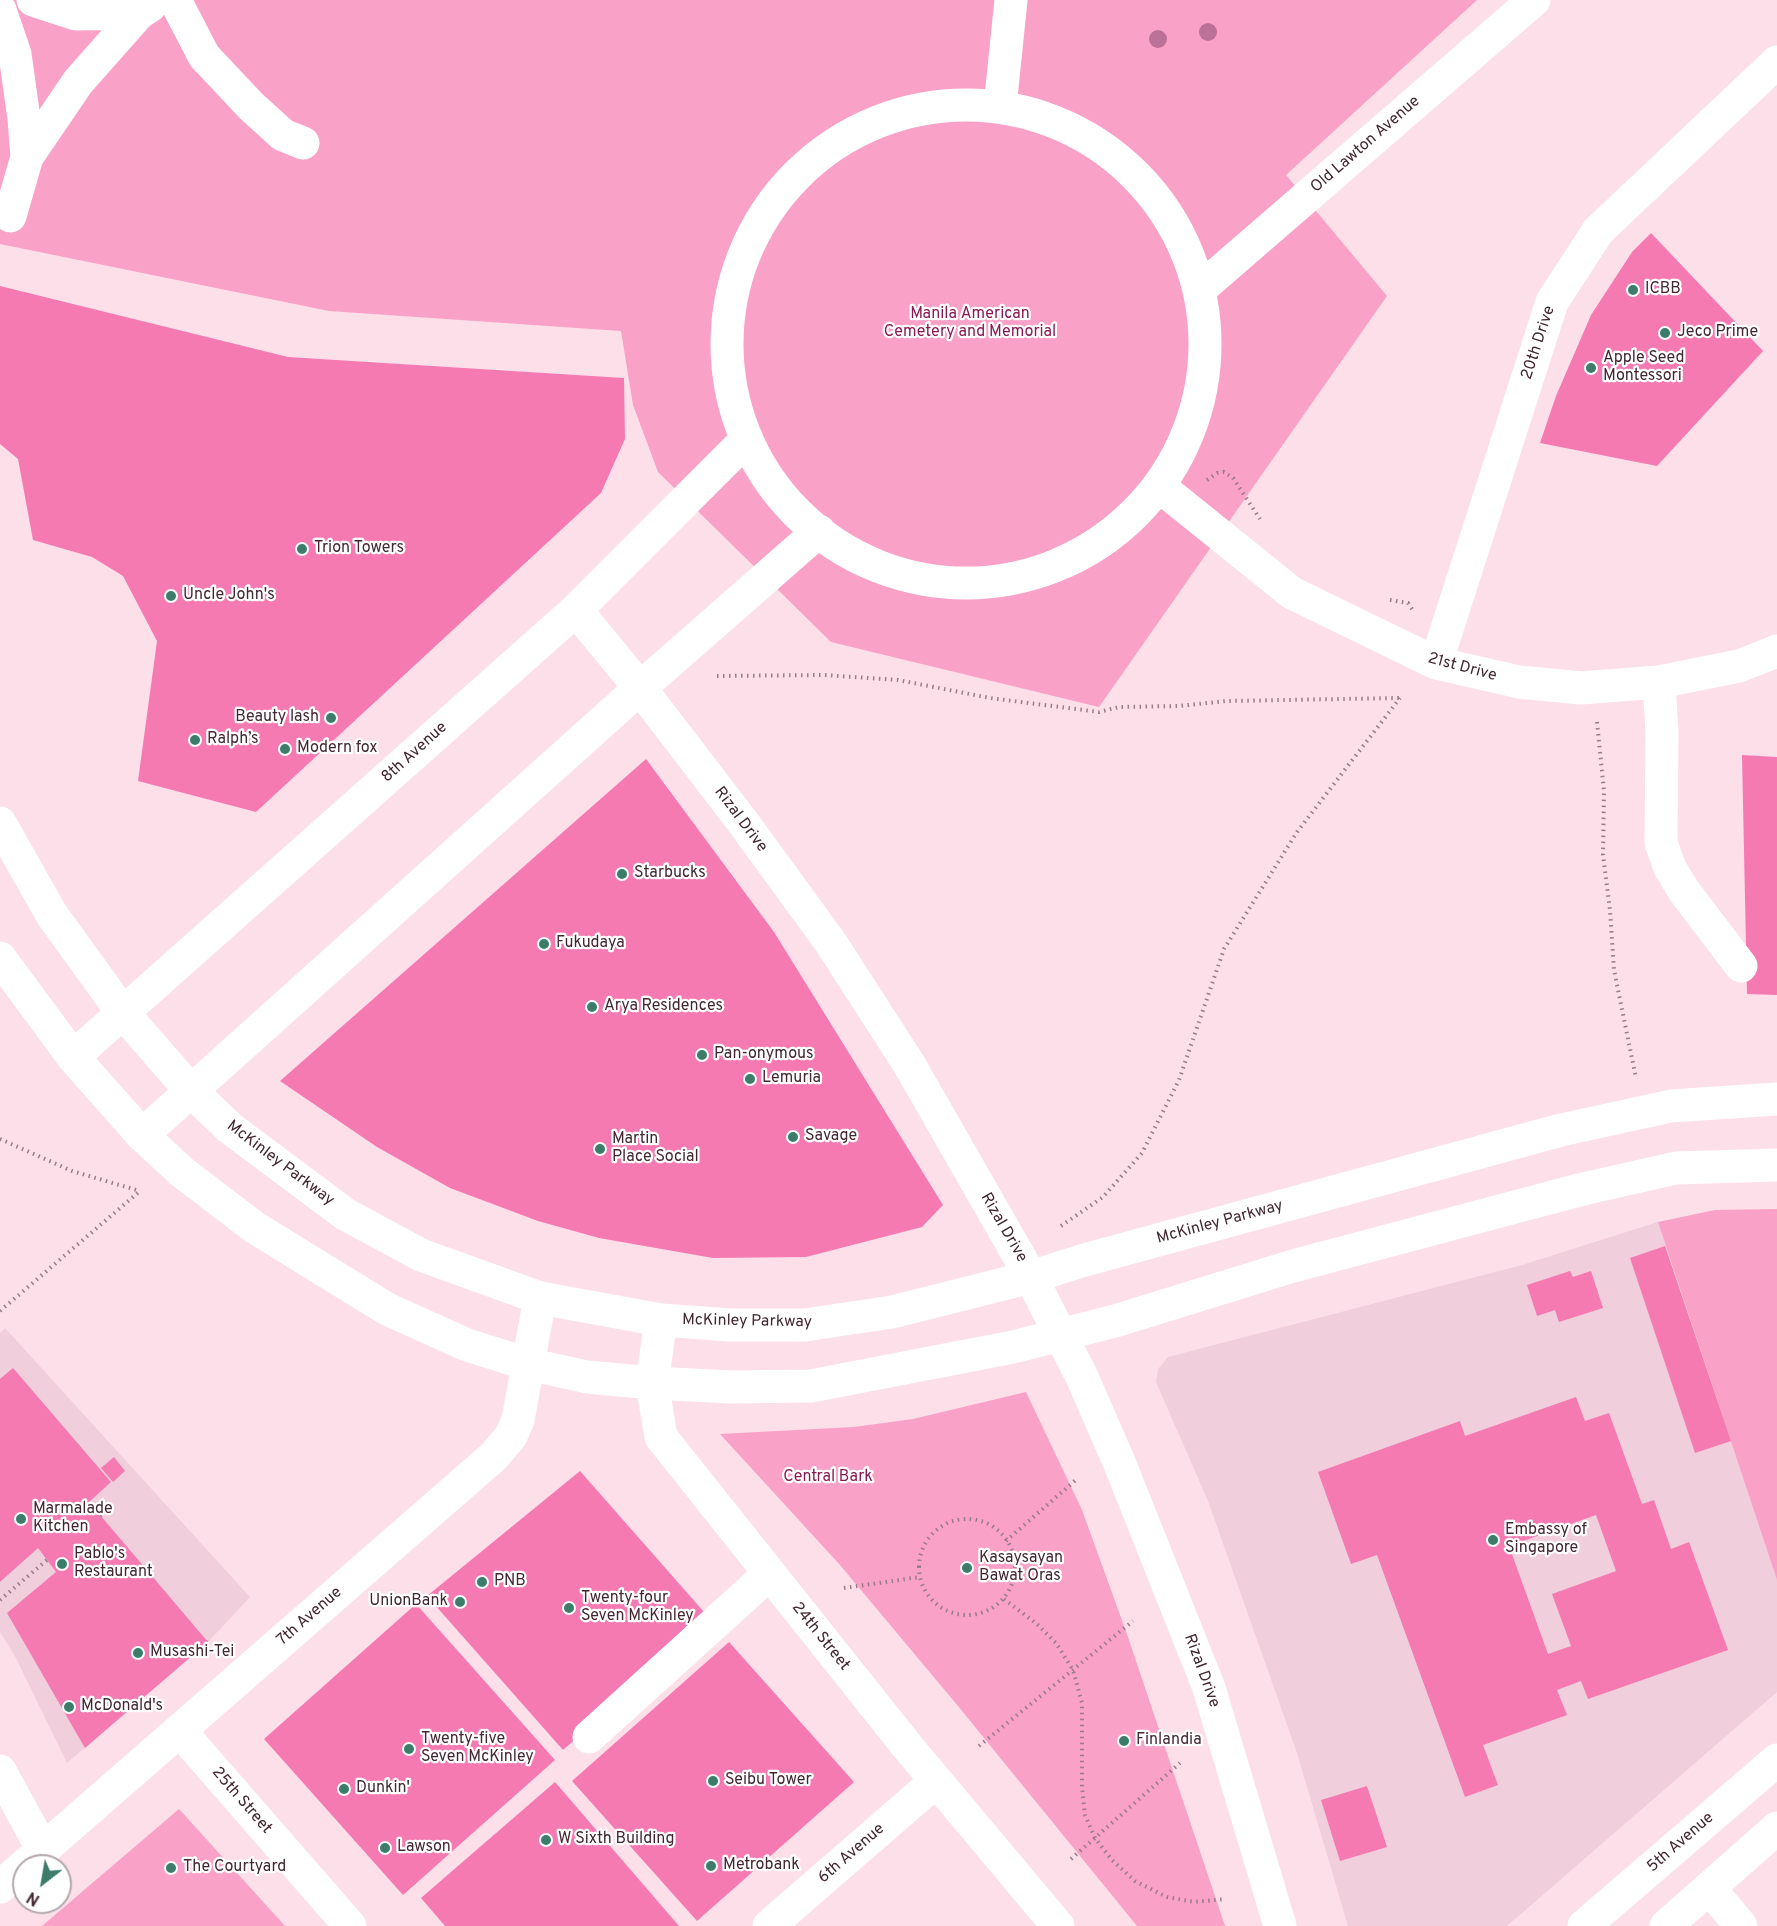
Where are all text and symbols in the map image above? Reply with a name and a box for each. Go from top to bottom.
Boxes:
street label: Old Lawton Avenue [1307,92,1425,198]
place label: ICBB [1645,280,1681,300]
marker: ICBB [1626,283,1640,297]
street label: 20th Drive [1518,304,1560,382]
park label: Manila American Cemetery and Memorial [884,305,1056,343]
place label: Jeco Prime [1677,323,1758,343]
marker: Jeco Prime [1658,326,1672,340]
place label: Apple Seed Montessori [1603,349,1685,387]
marker: Apple Seed Montessori [1584,361,1598,375]
place label: Trion Towers [314,539,404,559]
marker: Trion Towers [295,542,309,556]
place label: Uncle John's [183,586,275,606]
marker: Uncle John's [164,589,178,603]
street label: 21st Drive [1425,650,1499,686]
place label: Beauty lash [235,708,319,728]
marker: Beauty lash [324,711,338,725]
street label: 8th Avenue [378,719,452,787]
place label: Ralph’s [207,730,258,750]
marker: Ralph’s [188,733,202,747]
place label: Modern fox [297,739,378,759]
marker: Modern fox [278,742,292,756]
street label: Rizal Drive [709,783,771,857]
place label: Starbucks [634,864,706,884]
marker: Starbucks [615,867,629,881]
place label: Fukudaya [556,934,625,954]
marker: Fukudaya [537,937,551,951]
place label: Arya Residences [604,997,723,1017]
marker: Arya Residences [585,1000,599,1014]
place label: Pan-onymous [714,1045,814,1065]
marker: Pan-onymous [695,1048,709,1062]
place label: Lemuria [762,1069,821,1089]
marker: Lemuria [743,1072,757,1086]
street label: McKinley Parkway [222,1117,338,1211]
place label: Savage [805,1127,857,1147]
place label: Martin Place Social [612,1130,699,1168]
marker: Savage [786,1130,800,1144]
marker: Martin Place Social [593,1142,607,1156]
street label: Rizal Drive [975,1190,1031,1266]
street label: McKinley Parkway [1155,1197,1285,1249]
street label: McKinley Parkway [682,1311,812,1333]
park label: Central Bark [783,1468,873,1488]
place label: Marmalade Kitchen [33,1500,113,1538]
marker: Marmalade Kitchen [14,1512,28,1526]
place label: Embassy of Singapore [1505,1521,1587,1559]
marker: Embassy of Singapore [1486,1533,1500,1547]
place label: Pablo's Restaurant [74,1545,153,1583]
place label: Kasaysayan Bawat Oras [979,1549,1063,1587]
marker: Pablo's Restaurant [55,1557,69,1571]
marker: Kasaysayan Bawat Oras [960,1561,974,1575]
place label: PNB [494,1572,526,1592]
marker: PNB [475,1575,489,1589]
street label: 7th Avenue [274,1584,346,1650]
place label: Twenty-four Seven McKinley [581,1589,694,1627]
place label: UnionBank [369,1592,448,1612]
marker: UnionBank [453,1595,467,1609]
street label: 24th Street [787,1599,853,1675]
marker: Twenty-four Seven McKinley [562,1601,576,1615]
street label: Rizal Drive [1179,1632,1223,1710]
place label: Musashi-Tei [150,1643,234,1663]
marker: Musashi-Tei [131,1646,145,1660]
place label: McDonald's [81,1697,163,1717]
marker: McDonald's [62,1700,76,1714]
place label: Twenty-five Seven McKinley [421,1730,534,1768]
place label: Finlandia [1136,1731,1202,1751]
marker: Finlandia [1117,1734,1131,1748]
marker: Twenty-five Seven McKinley [402,1742,416,1756]
street label: 25th Street [207,1764,275,1838]
place label: Seibu Tower [725,1771,812,1791]
marker: Seibu Tower [706,1774,720,1788]
place label: Dunkin' [356,1779,410,1799]
marker: Dunkin' [337,1782,351,1796]
street label: 5th Avenue [1644,1809,1718,1877]
street label: 6th Avenue [815,1820,889,1888]
place label: W Sixth Building [558,1830,675,1850]
marker: W Sixth Building [539,1833,553,1847]
place label: Lawson [397,1838,451,1858]
marker: Lawson [378,1841,392,1855]
north arrow [12,1854,72,1914]
place label: Metrobank [723,1856,800,1876]
place label: The Courtyard [183,1858,286,1878]
marker: Metrobank [704,1859,718,1873]
marker: The Courtyard [164,1861,178,1875]
text: N [24,1886,44,1909]

